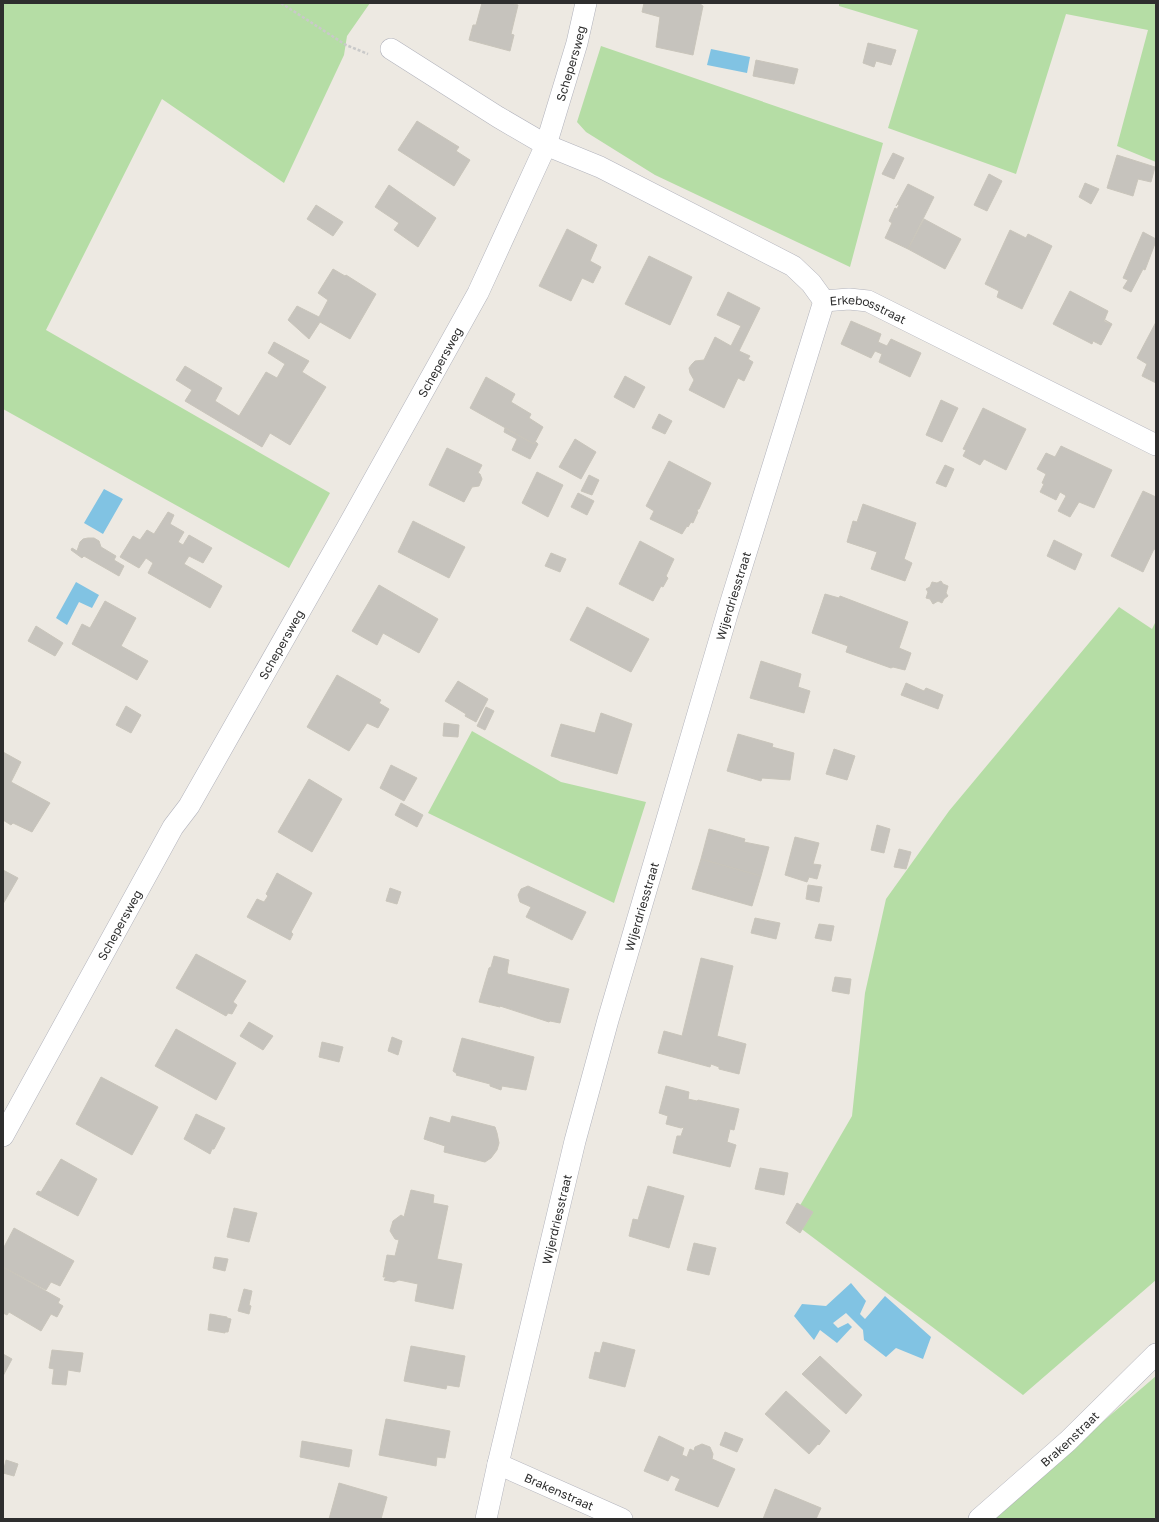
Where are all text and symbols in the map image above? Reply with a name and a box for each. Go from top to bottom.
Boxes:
street label: Schepersweg [552,24,588,103]
street label: Erkebosstraat [829,291,909,327]
street label: Schepersweg [414,324,465,400]
street label: Wijerdriesstraat [712,549,754,642]
street label: Schepersweg [255,607,307,682]
street label: Wijerdriesstraat [621,860,662,953]
street label: Schepersweg [94,887,145,963]
street label: Wijerdriesstraat [538,1172,574,1266]
street label: Brakenstraat [1037,1408,1102,1469]
street label: Brakenstraat [522,1469,596,1513]

